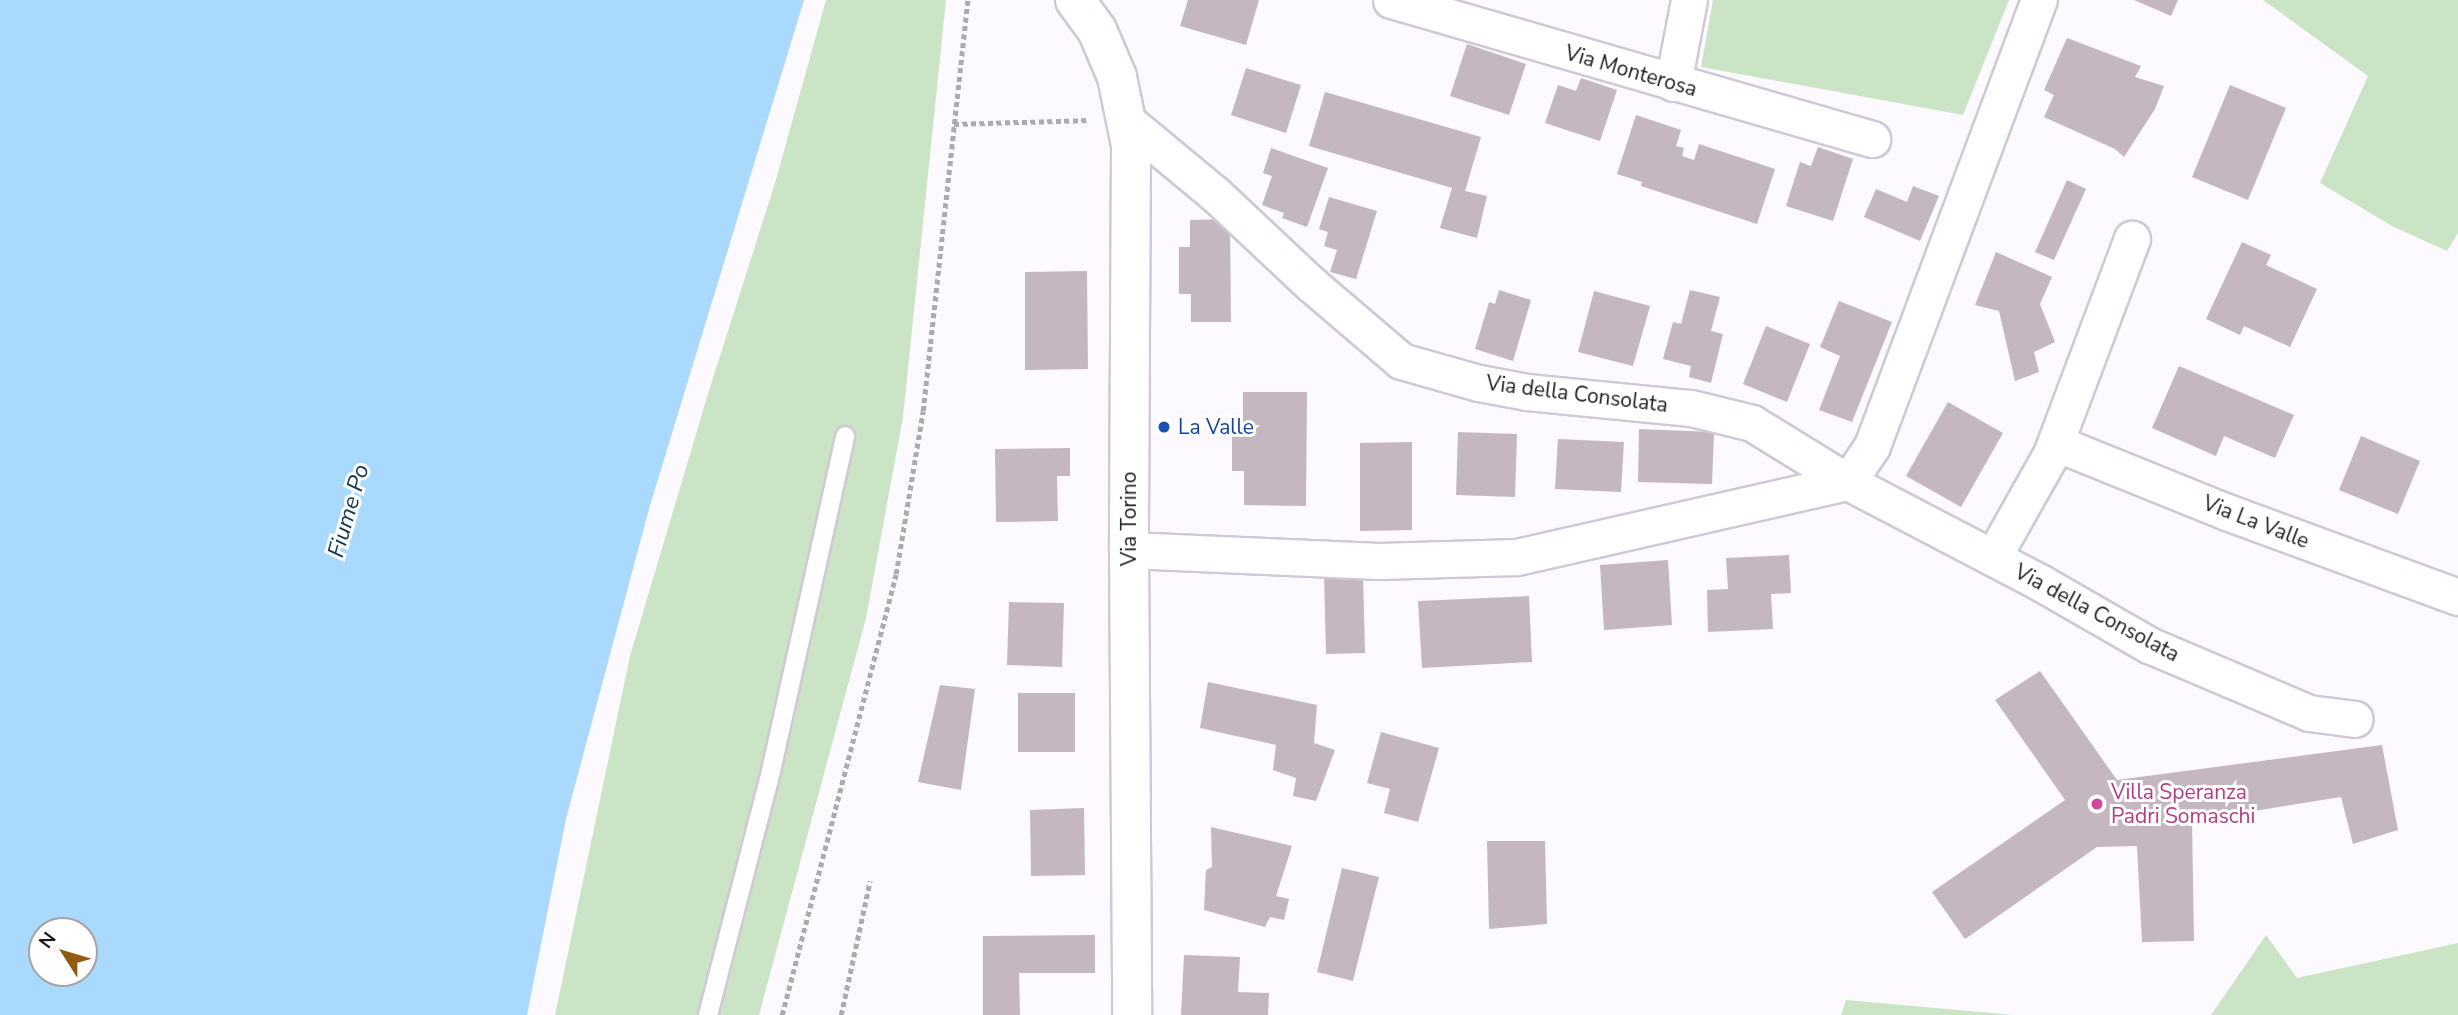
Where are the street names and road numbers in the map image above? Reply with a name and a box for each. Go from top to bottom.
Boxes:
street label: Via Monterosa [1562,40,1700,102]
street label: Via della Consolata [1485,370,1669,418]
street label: Via Torino [1116,472,1142,566]
street label: Via La Valle [2199,490,2313,554]
street label: Via della Consolata [2010,559,2184,667]

